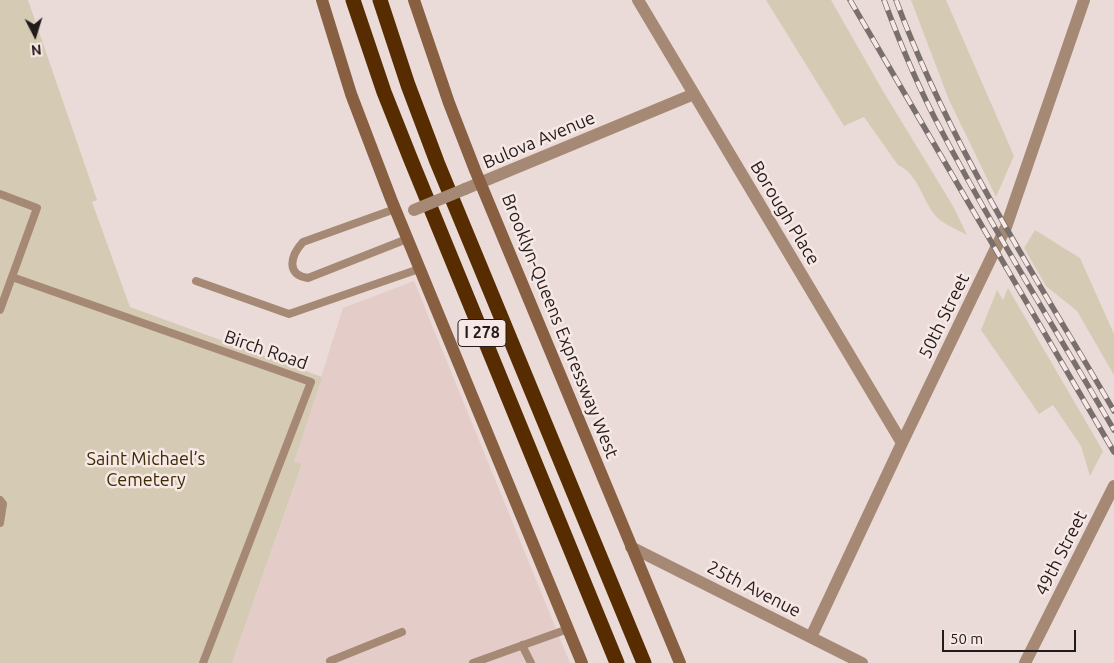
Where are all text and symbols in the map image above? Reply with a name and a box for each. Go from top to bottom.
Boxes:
north arrow [10,10,60,60]
text: N [30,42,42,58]
street label: Bulova Avenue [480,107,598,173]
street label: Borough Place [746,157,824,269]
street label: Brooklyn-Queens Expressway West [497,191,623,461]
street label: 50th Street [914,270,974,362]
road number: I 278 [458,319,506,346]
street label: Birch Road [221,326,311,374]
park label: Saint Michael’s Cemetery [87,448,205,490]
street label: 49th Street [1030,507,1092,599]
street label: 25th Avenue [703,556,805,622]
scale bar [944,620,1078,652]
text: 50 m [950,630,983,647]

